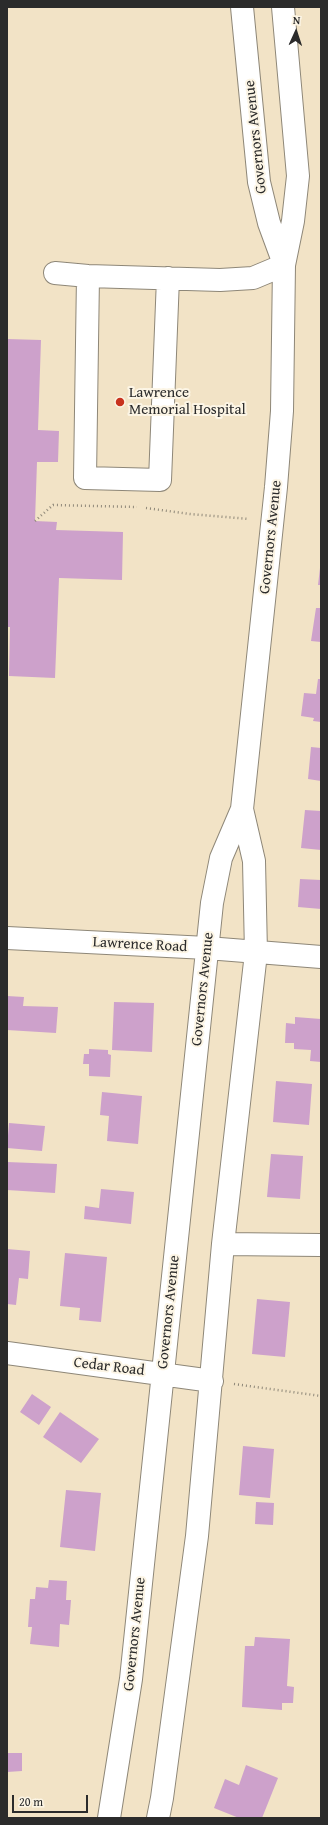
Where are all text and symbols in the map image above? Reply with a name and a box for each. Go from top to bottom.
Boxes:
north arrow [276,12,316,52]
text: N [293,12,301,28]
street label: Governors Avenue [241,79,271,195]
place label: Lawrence Memorial Hospital [129,384,246,419]
marker: Lawrence Memorial Hospital [114,396,126,408]
street label: Governors Avenue [256,479,286,595]
street label: Governors Avenue [188,931,218,1047]
street label: Lawrence Road [92,934,188,956]
street label: Governors Avenue [154,1254,184,1370]
street label: Cedar Road [73,1354,145,1380]
street label: Governors Avenue [120,1576,150,1692]
scale bar [14,1787,90,1813]
text: 20 m [19,1793,43,1810]

